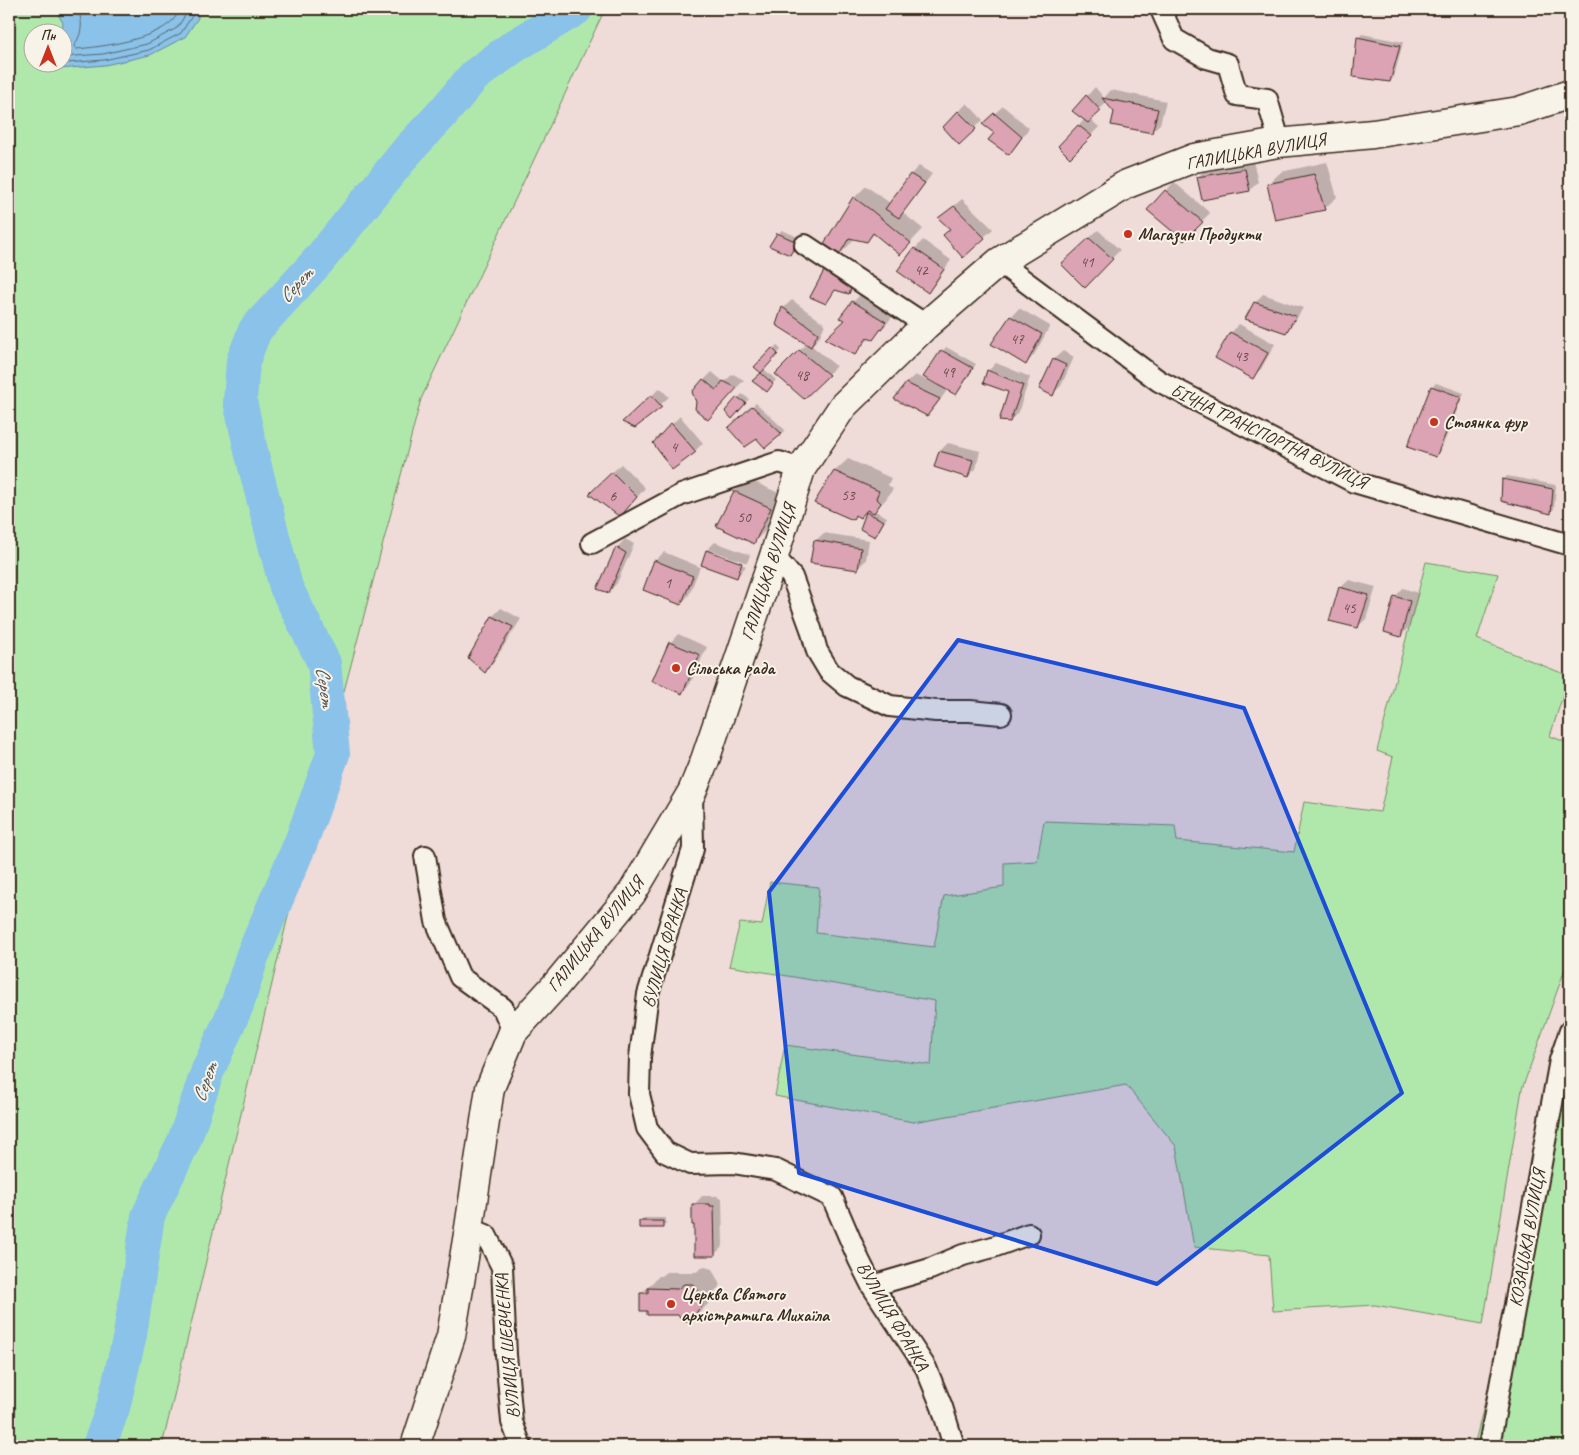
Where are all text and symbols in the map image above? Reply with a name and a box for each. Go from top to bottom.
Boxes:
north arrow [22,22,72,72]
text: Пн [41,27,56,44]
street label: ГАЛИЦЬКА ВУЛИЦЯ [1184,127,1330,174]
place label: Магазин Продукти [1138,223,1262,246]
marker: Магазин Продукти [1122,228,1134,240]
house number: 41 [1080,253,1095,272]
water label: Серет [273,260,320,308]
house number: 42 [914,261,929,280]
house number: 47 [1010,330,1025,349]
house number: 43 [1234,347,1249,366]
house number: 49 [941,363,956,382]
house number: 48 [795,366,810,385]
street label: БІЧНА ТРАНСПОРТНА ВУЛИЦЯ [1167,379,1374,495]
place label: Стоянка фур [1444,411,1529,433]
marker: Стоянка фур [1428,416,1440,428]
house number: 4 [671,438,679,457]
house number: 53 [841,486,856,505]
house number: 6 [610,487,618,506]
street label: ГАЛИЦЬКА ВУЛИЦЯ [736,499,801,643]
house number: 50 [737,508,752,527]
house number: 1 [665,574,673,593]
house number: 45 [1342,599,1357,618]
place label: Сільська рада [686,657,776,679]
marker: Сільська рада [670,662,682,674]
water label: Серет [310,665,340,711]
street label: ГАЛИЦЬКА ВУЛИЦЯ [542,870,650,996]
street label: ВУЛИЦЯ ФРАНКА [637,885,692,1010]
water label: Серет [187,1057,224,1105]
street label: КОЗАЦЬКА ВУЛИЦЯ [1504,1165,1550,1308]
street label: ВУЛИЦЯ ФРАНКА [852,1258,935,1375]
street label: ВУЛИЦЯ ШЕВЧЕНКА [490,1271,524,1420]
place label: Церква Святого архістратига Михаїла [681,1283,831,1326]
marker: Церква Святого архістратига Михаїла [665,1298,677,1310]

